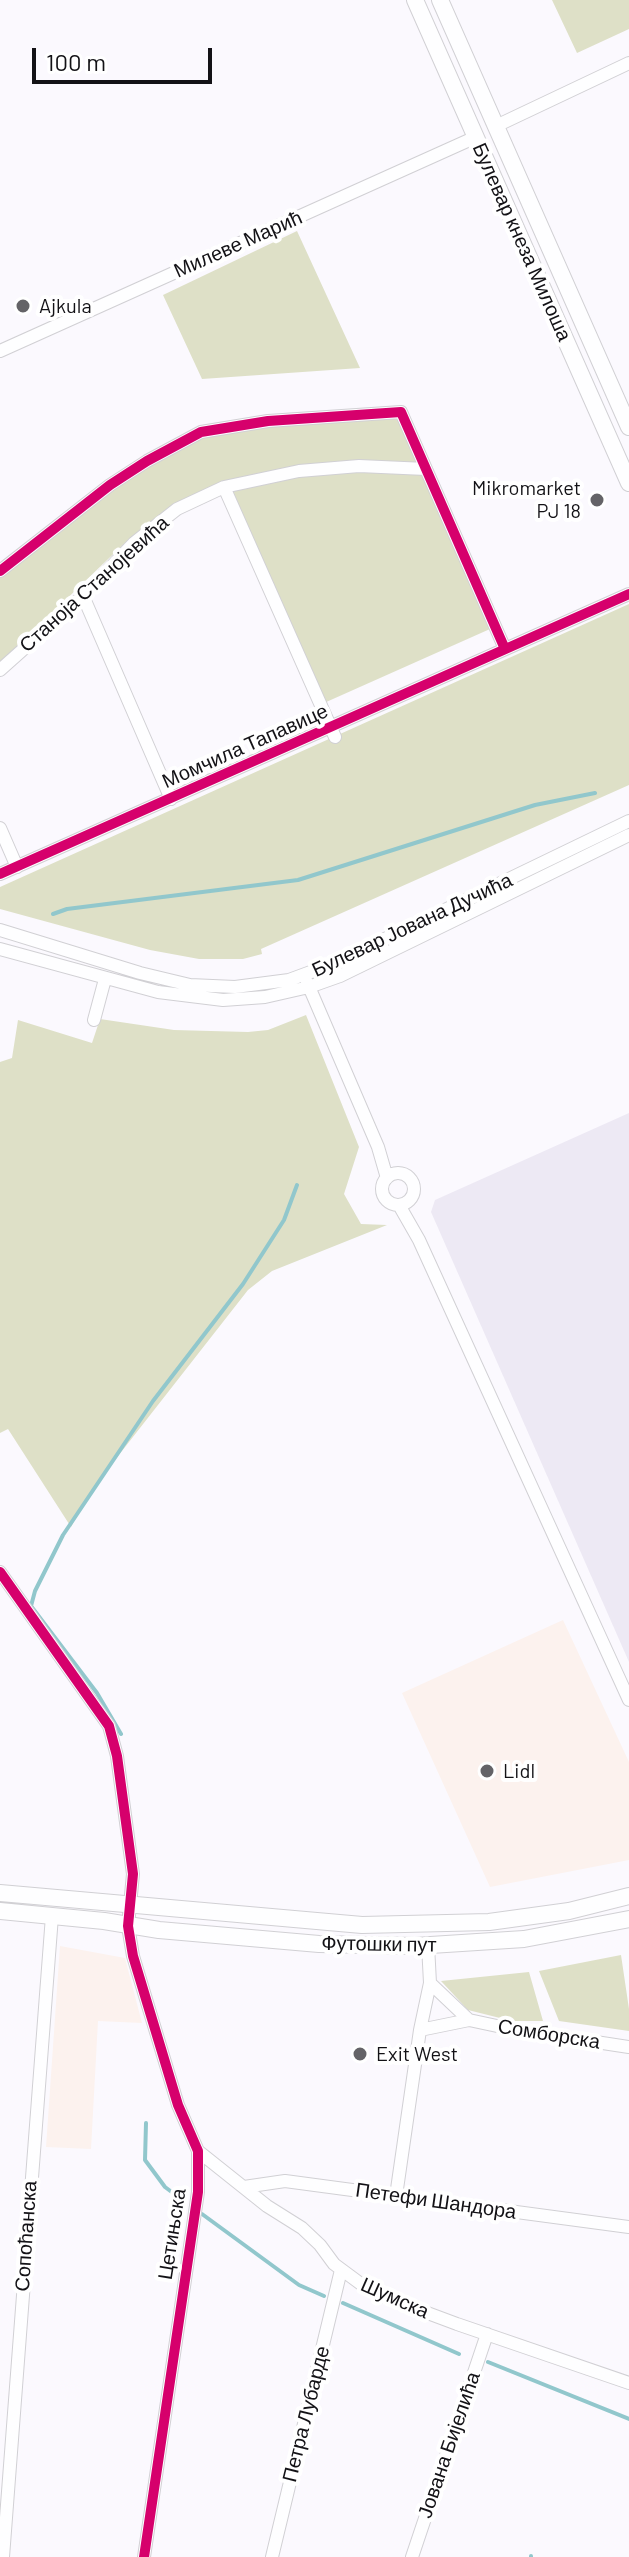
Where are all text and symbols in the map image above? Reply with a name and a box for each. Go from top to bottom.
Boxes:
scale bar [36,32,216,82]
text: 100 m [46,47,106,76]
street label: Булевар кнеза Милоша [467,139,577,345]
street label: Милеве Марић [170,205,306,283]
place label: Ajkula [39,294,92,318]
marker: Ajkula [14,297,32,315]
place label: Mikromarket PJ 18 [472,476,581,523]
marker: Mikromarket PJ 18 [588,491,606,509]
street label: Станоја Станојевића [14,511,174,657]
street label: Момчила Тапавице [158,699,332,793]
street label: Булевар Јована Дучића [308,868,516,982]
place label: Lidl [503,1759,535,1783]
marker: Lidl [478,1762,496,1780]
street label: Футошки пут [321,1931,437,1957]
street label: Сомборска [496,2014,602,2054]
place label: Exit West [376,2042,458,2066]
marker: Exit West [351,2045,369,2063]
street label: Петефи Шандора [354,2178,518,2224]
street label: Сопоћанска [10,2180,42,2292]
street label: Цетињска [153,2187,191,2281]
street label: Шумска [357,2272,433,2324]
street label: Петра Лубарде [277,2343,335,2485]
street label: Јована Бијелића [413,2369,485,2521]

